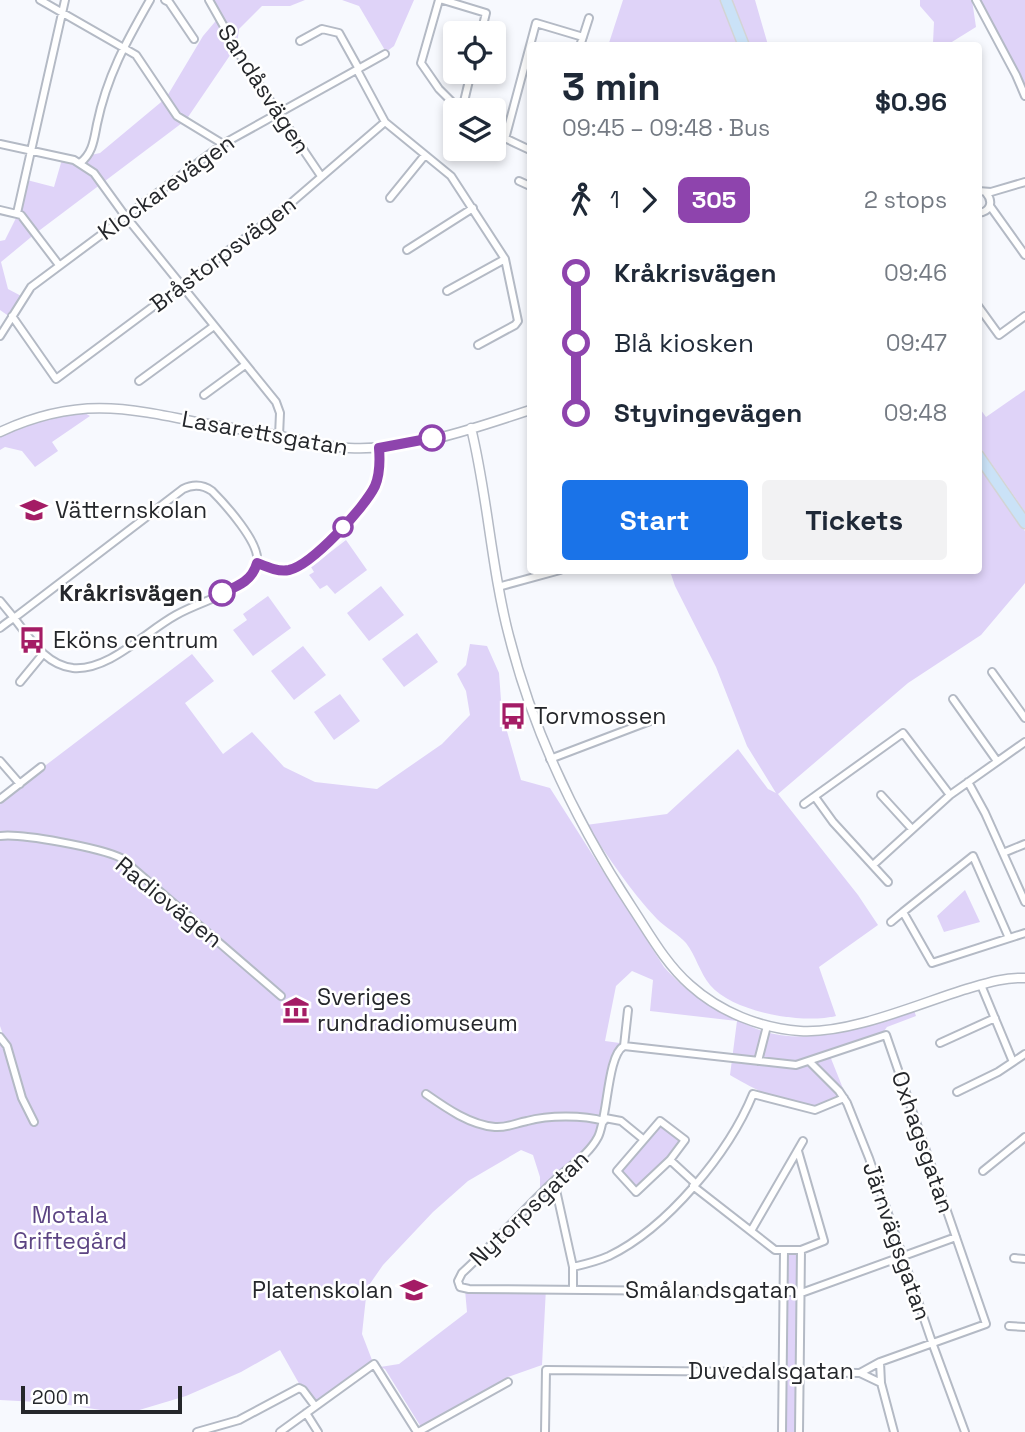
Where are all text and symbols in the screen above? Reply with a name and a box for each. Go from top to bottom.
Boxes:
street label: Sandåsvägen [211,19,317,159]
map controls [443,21,506,161]
button: locate [443,21,506,84]
text: 3 min [562,63,661,111]
text: $0.96 [875,85,947,119]
button: layers [443,98,506,161]
text: 09:45 – 09:48 · Bus [562,113,770,143]
street label: Klockarevägen [92,127,240,247]
icon: walk [562,181,600,219]
icon: forward [630,181,668,219]
text: 305 [692,184,736,215]
text: 1 [610,185,620,215]
text: 2 stops [864,185,947,215]
street label: Bråstorpsvägen [144,189,302,319]
text: Kråkrisvägen [614,256,777,290]
text: 09:46 [884,258,947,288]
text: Blå kiosken [614,326,754,360]
text: 09:47 [886,328,947,358]
text: Styvingevägen [614,396,802,430]
text: 09:48 [884,398,947,428]
street label: Lasarettsgatan [180,404,350,462]
unlabelled marker [419,425,445,451]
button: Start [562,480,748,560]
button: Tickets [762,480,947,560]
school or university icon: Vätternskolan [19,495,49,525]
place label: Vätternskolan [55,495,207,525]
unlabelled marker [333,517,353,537]
place label: Kråkrisvägen [59,578,203,608]
marker: Kråkrisvägen [209,580,235,606]
bus stop icon: Eköns centrum [17,625,47,655]
place label: Eköns centrum [53,625,218,655]
bus stop icon: Torvmossen [498,701,528,731]
place label: Torvmossen [534,701,666,731]
street label: Radiovägen [109,850,229,954]
place label: Sveriges rundradiomuseum [317,982,518,1038]
museum icon: Sveriges rundradiomuseum [281,995,311,1025]
street label: Oxhagsgatan [885,1067,961,1217]
street label: Nytorpsgatan [463,1144,595,1272]
street label: Järnvägsgatan [856,1158,938,1324]
park label: Motala Griftegård [13,1200,127,1256]
place label: Platenskolan [252,1275,393,1305]
school or university icon: Platenskolan [399,1275,429,1305]
street label: Smålandsgatan [625,1275,797,1305]
street label: Duvedalsgatan [688,1356,854,1386]
scale bar [21,1383,182,1415]
text: 200 m [32,1385,89,1410]

